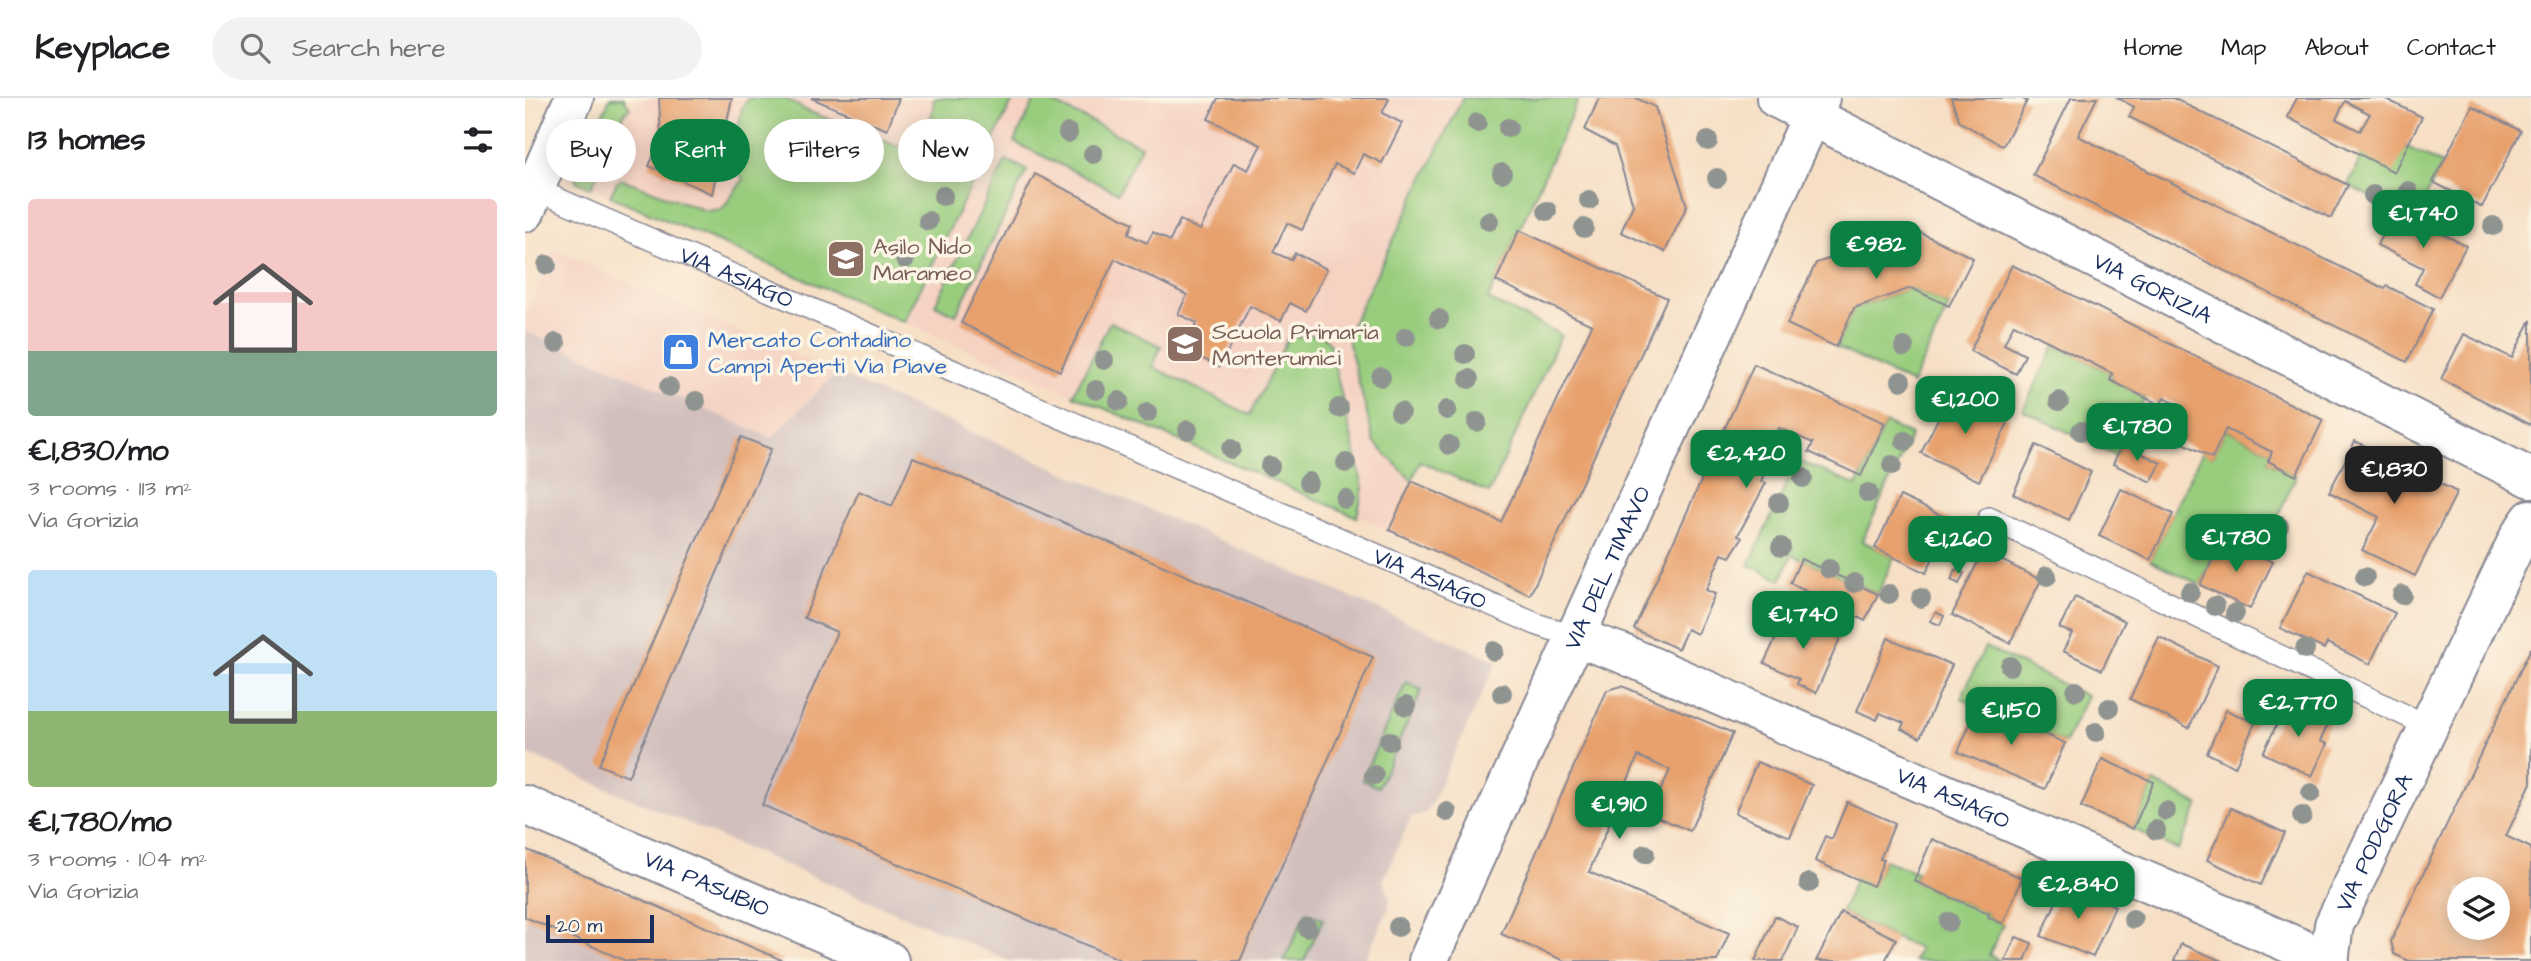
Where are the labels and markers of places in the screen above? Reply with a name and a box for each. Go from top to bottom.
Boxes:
pin: €1,740 [2366,190,2480,250]
pin: €982 [1835,222,1917,281]
place label: Asilo Nido Marameo [873,231,971,289]
school or university icon: Asilo Nido Marameo [825,238,867,280]
place label: Scuola Primaria Monterumici [1212,316,1379,374]
school or university icon: Scuola Primaria Monterumici [1164,323,1206,365]
place label: Mercato Contadino Campi Aperti Via Piave [708,324,947,382]
shop icon: Mercato Contadino Campi Aperti Via Piave [660,331,702,373]
pin: €1,200 [1908,376,2022,436]
pin: €1,780 [2080,404,2194,463]
pin: €2,420 [1689,430,1803,490]
pin: €1,830 [2337,446,2451,506]
pin: €1,780 [2179,514,2293,574]
pin: €1,260 [1901,517,2015,576]
pin: €1,740 [1746,592,1860,651]
pin: €2,770 [2241,680,2355,739]
pin: €1,150 [1954,688,2068,747]
pin: €1,910 [1562,782,1676,841]
pin: €2,840 [2021,862,2135,921]

